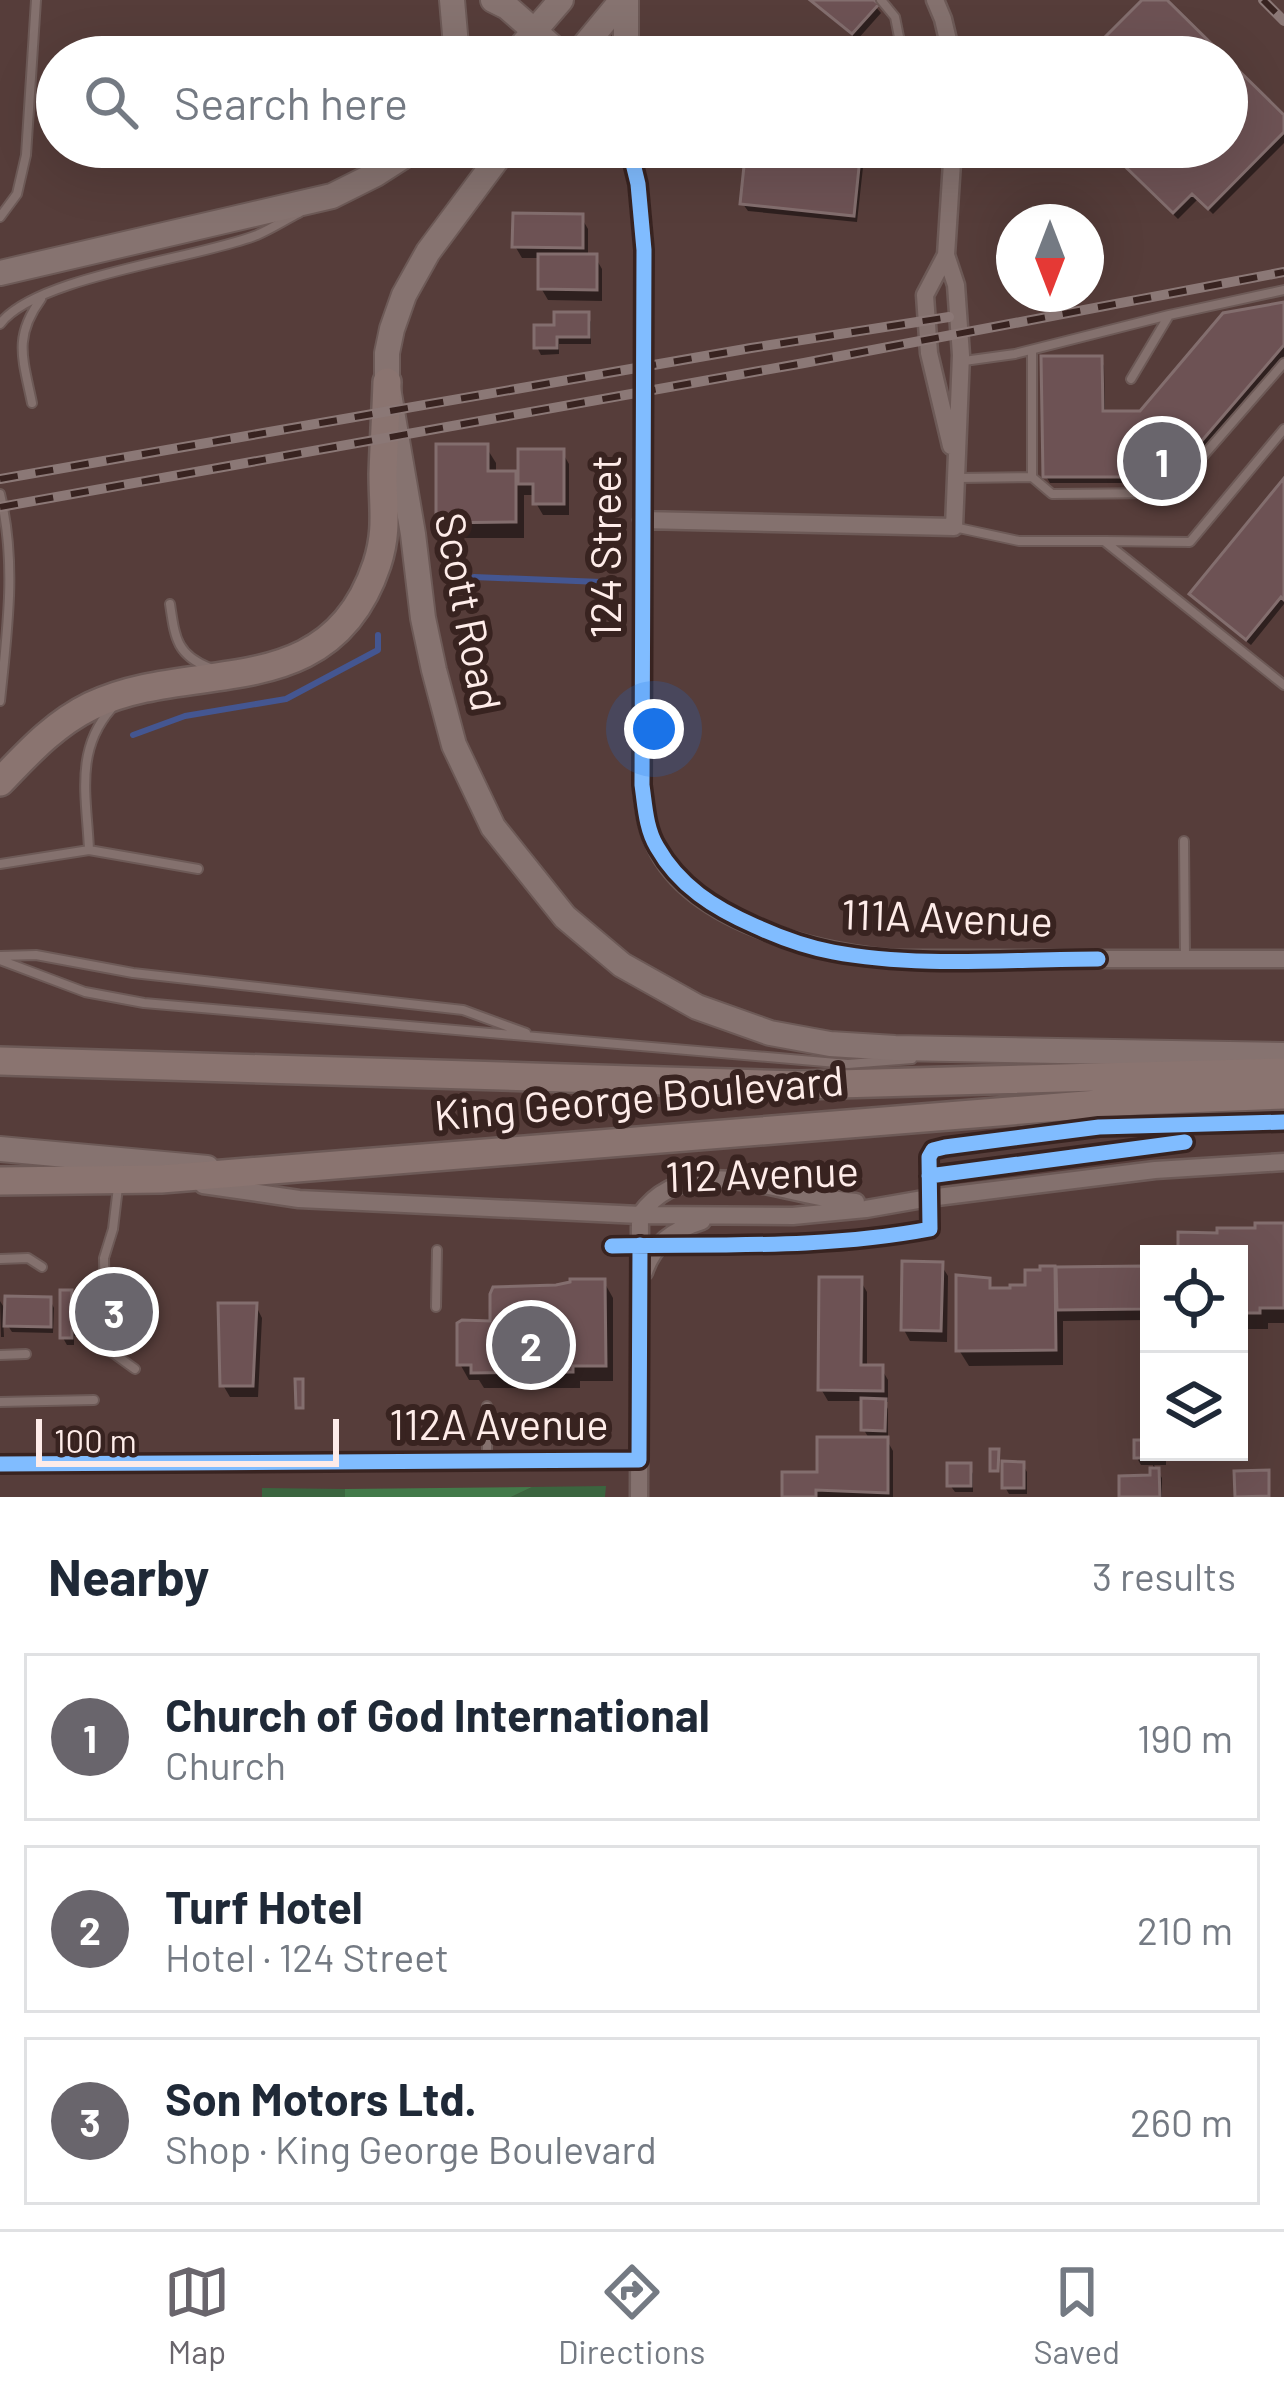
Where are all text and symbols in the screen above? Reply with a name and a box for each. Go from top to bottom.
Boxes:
search box [36,36,1248,168]
icon: search [78,69,144,135]
text: Search here [174,75,408,129]
north arrow [996,204,1104,312]
pin: 1 [1123,416,1201,506]
street label: 124 Street [579,455,629,639]
street label: Scott Road [426,508,514,715]
your location [624,699,684,759]
street label: 111A Avenue [840,887,1054,945]
street label: King George Boulevard [432,1053,846,1140]
street label: 112 Avenue [664,1144,860,1200]
map controls [1140,1245,1248,1461]
button: locate [1140,1245,1248,1353]
pin: 3 [75,1267,153,1357]
pin: 2 [492,1300,570,1390]
button: layers [1140,1353,1248,1461]
street label: 112A Avenue [389,1398,609,1448]
scale bar [36,1413,339,1466]
text: 100 m [54,1420,137,1460]
text: Nearby [48,1545,209,1606]
text: 3 results [1092,1552,1236,1599]
text: Church of God International [165,1687,710,1741]
text: 1 [83,1714,97,1761]
text: 190 m [1137,1714,1233,1761]
text: Church [165,1741,286,1788]
text: Turf Hotel [165,1879,363,1933]
text: 2 [79,1906,101,1953]
text: 210 m [1137,1906,1233,1953]
text: Hotel · 124 Street [165,1933,449,1980]
text: Son Motors Ltd. [165,2071,477,2125]
text: 3 [79,2098,101,2145]
text: 260 m [1130,2098,1233,2145]
text: Shop · King George Boulevard [165,2125,657,2172]
tab: Map [164,2259,230,2371]
tab: Directions [558,2259,705,2371]
tab: Saved [1033,2259,1120,2371]

